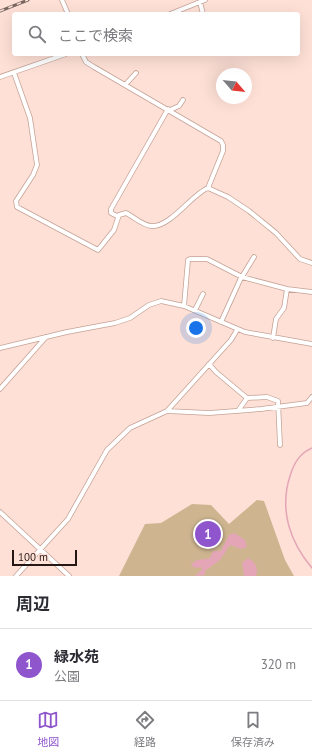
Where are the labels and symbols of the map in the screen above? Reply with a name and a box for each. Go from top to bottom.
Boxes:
north arrow [216,68,252,104]
your location [186,318,206,338]
pin: 1 [195,519,221,549]
scale bar [12,548,77,567]

